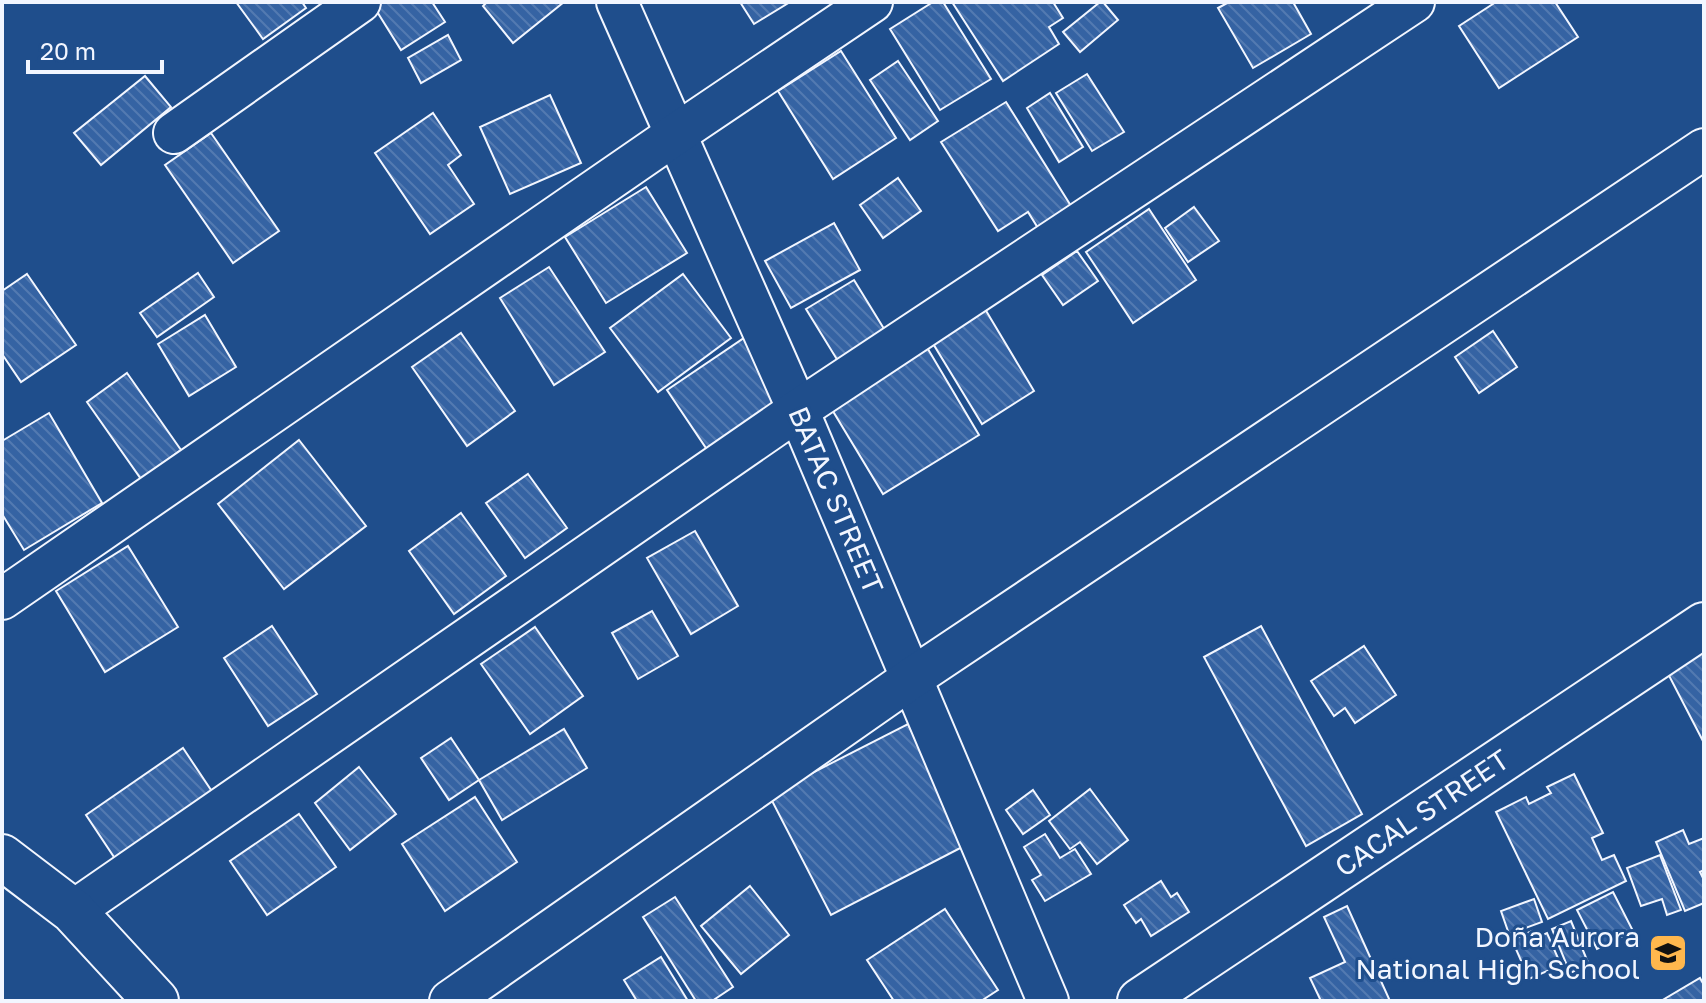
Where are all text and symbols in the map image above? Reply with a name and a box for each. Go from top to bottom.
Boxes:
scale bar [28,24,162,74]
text: 20 m [40,36,96,65]
street label: BATAC STREET [782,401,891,598]
street label: CACAL STREET [1328,742,1515,883]
place label: Doña Aurora National High School [1355,920,1640,985]
school or university icon: Doña Aurora National High School [1647,932,1689,974]

